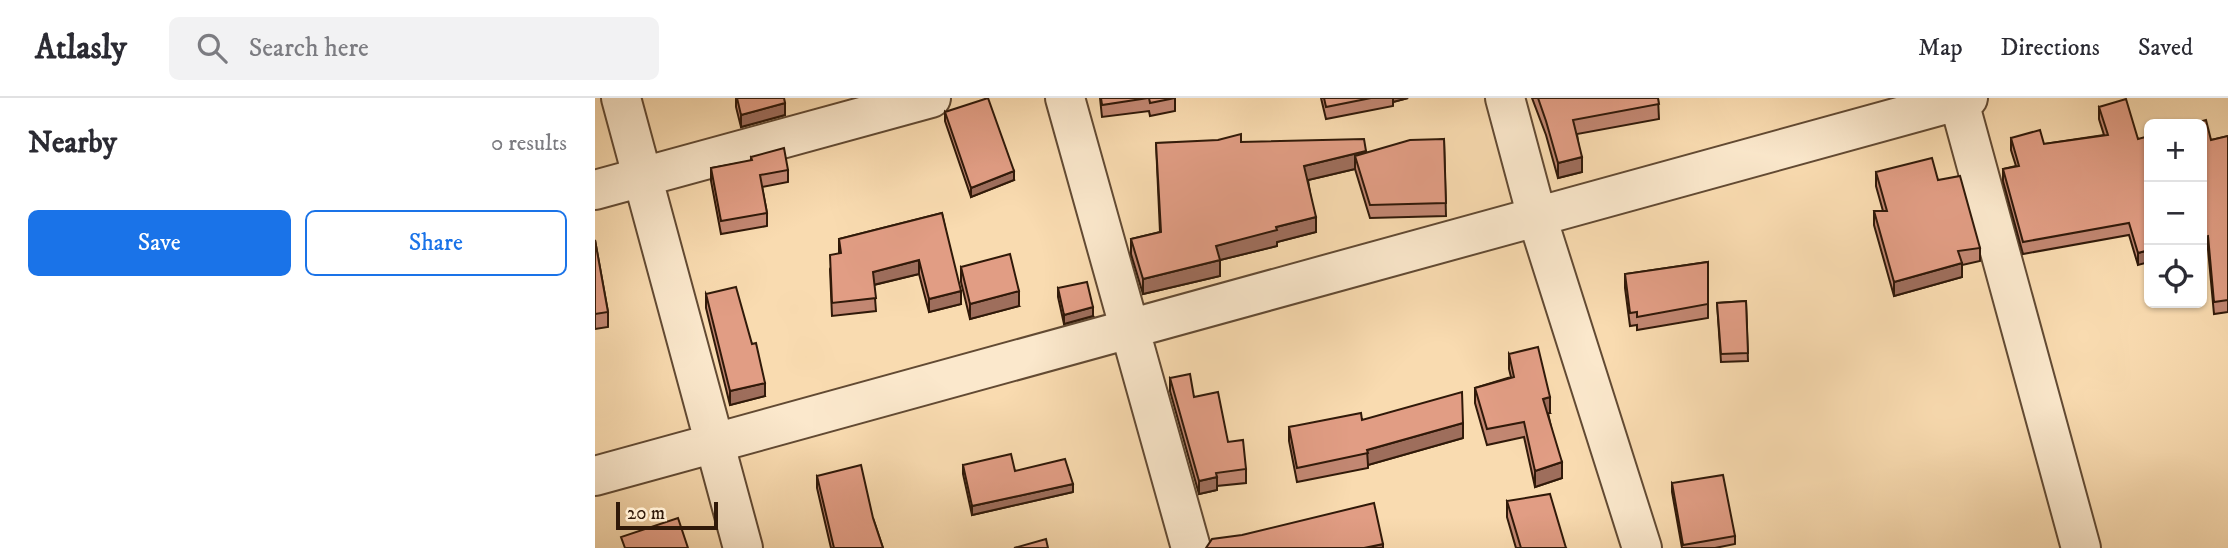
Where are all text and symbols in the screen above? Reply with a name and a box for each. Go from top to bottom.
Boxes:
search box [169,17,659,80]
text: Atlasly [35,28,127,69]
icon: search [193,29,231,67]
text: Search here [249,32,369,65]
text: Map [1918,33,1963,63]
text: Directions [2001,33,2100,63]
text: Saved [2138,33,2193,63]
map controls [2144,119,2207,308]
button: + [2144,119,2207,182]
text: Nearby [28,125,117,162]
text: 0 results [491,129,567,158]
button: − [2144,182,2207,245]
button: Save [28,210,291,276]
button: Share [305,210,567,276]
button: locate [2144,245,2207,308]
scale bar [616,499,717,531]
text: 20 m [627,502,665,525]

